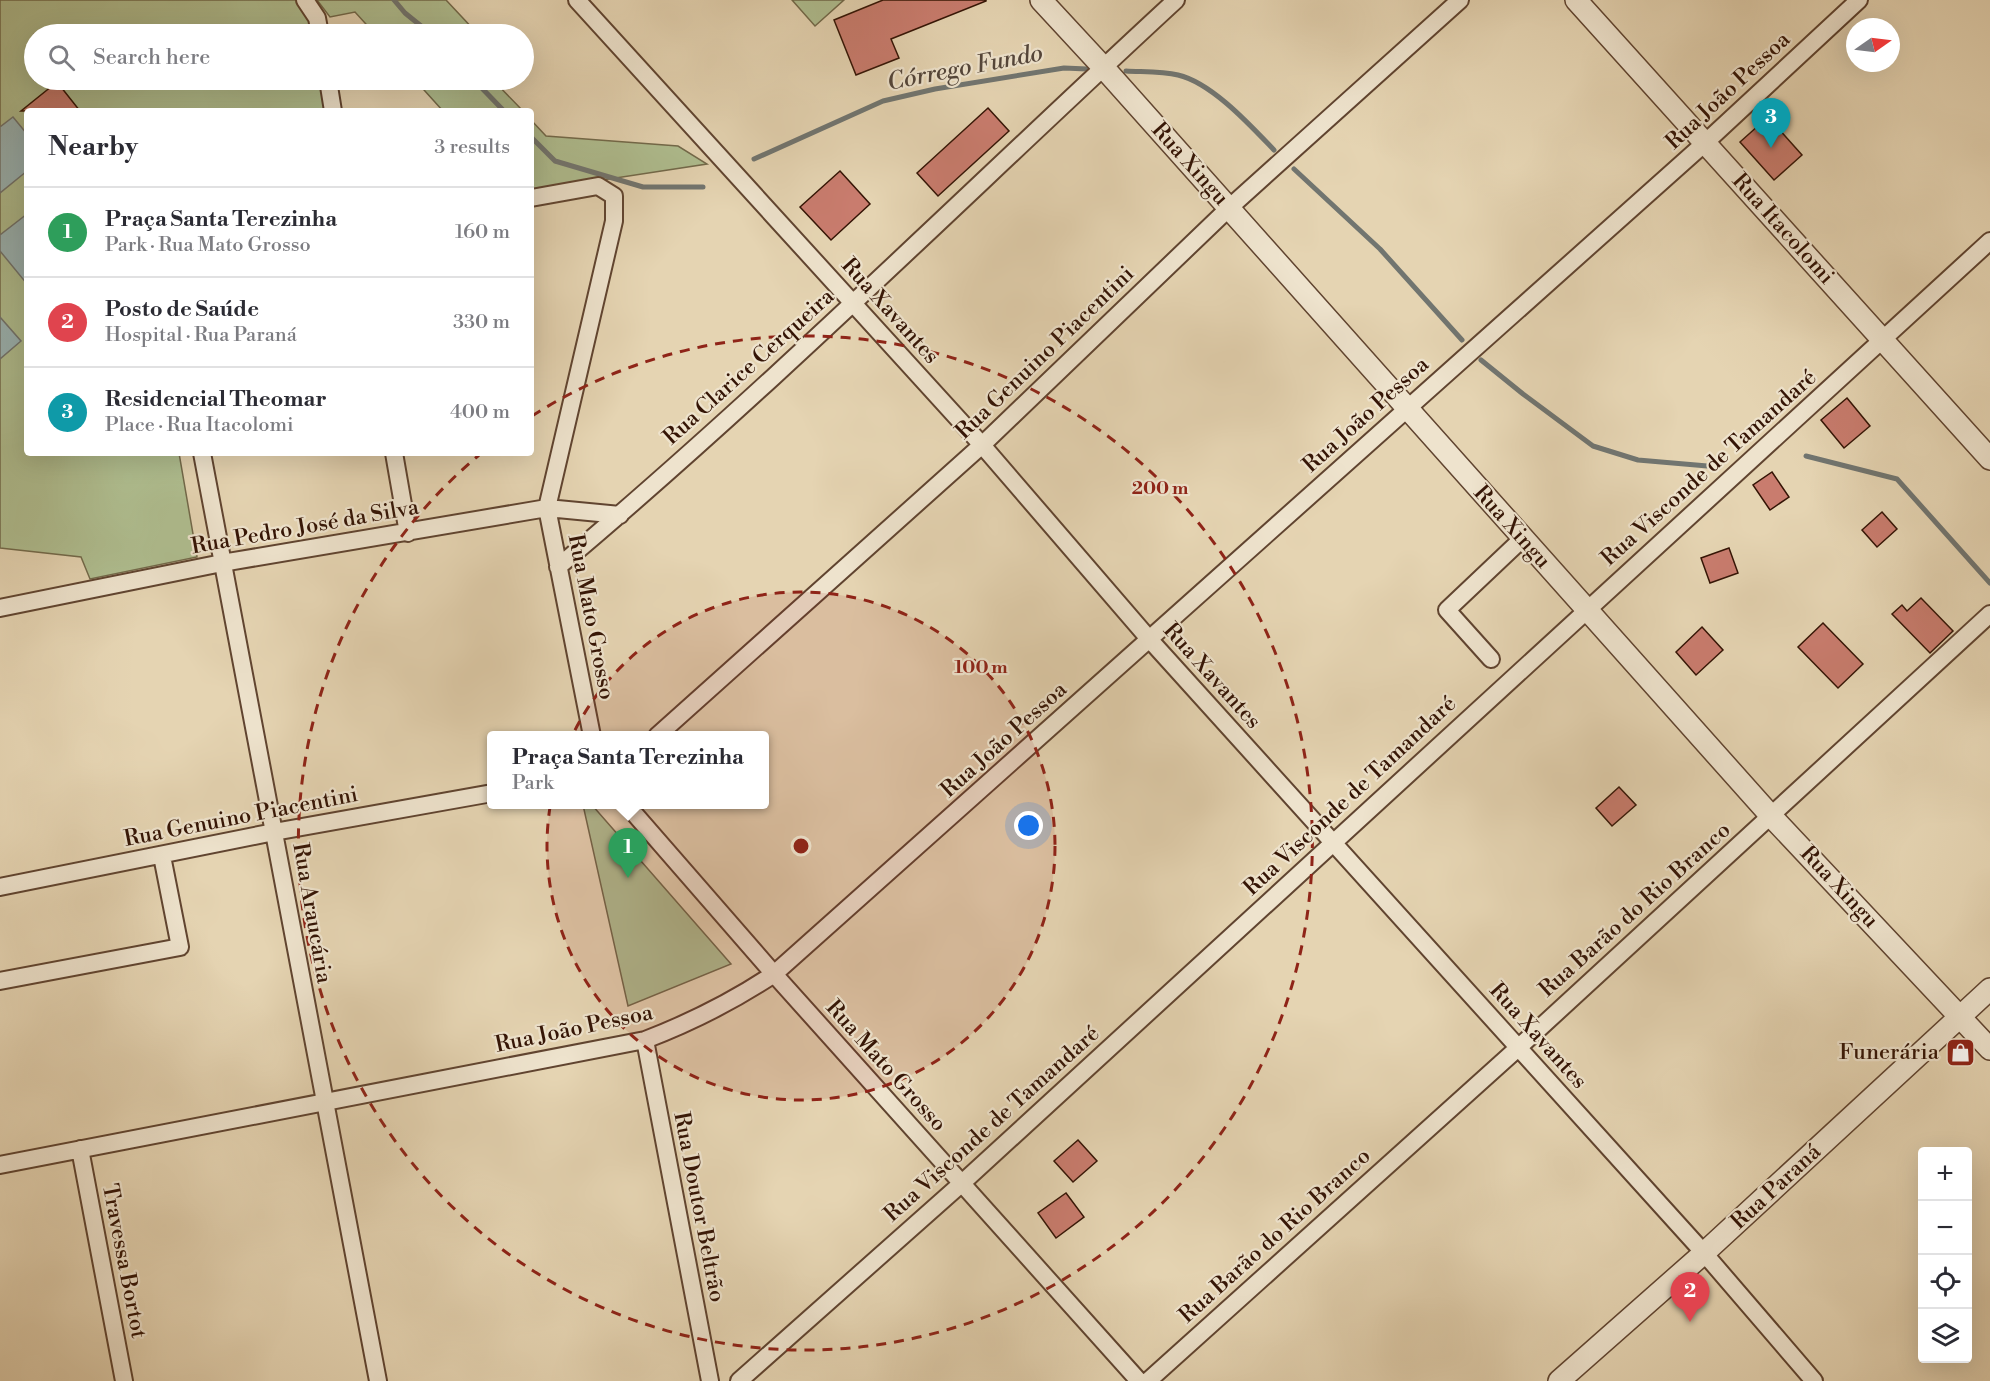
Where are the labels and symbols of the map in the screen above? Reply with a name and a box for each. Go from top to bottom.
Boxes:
north arrow [1846,18,1900,72]
street label: Rua João Pessoa [1660,26,1797,156]
water label: Córrego Fundo [885,38,1045,98]
pin: 3 [1752,98,1790,148]
street label: Rua Xingu [1146,117,1235,211]
street label: Rua Itacolomi [1726,168,1840,290]
street label: Rua Xavantes [835,252,945,370]
street label: Rua Genuino Piacentini [950,261,1140,445]
street label: Rua Clarice Cerqueira [658,283,841,451]
street label: Rua João Pessoa [1297,351,1435,479]
street label: Rua Visconde de Tamandaré [1596,364,1822,572]
text: 200 m [1132,477,1189,500]
street label: Rua Xingu [1468,480,1557,574]
street label: Rua Pedro José da Silva [189,494,422,560]
street label: Rua Mato Grosso [562,532,620,702]
street label: Rua Xavantes [1157,617,1267,735]
text: 100 m [954,656,1008,679]
street label: Rua João Pessoa [935,676,1073,804]
street label: Rua Visconde de Tamandaré [1238,690,1462,902]
street label: Rua Genuino Piacentini [122,781,360,853]
your location [1014,811,1043,840]
street label: Rua Barão do Rio Branco [1534,817,1736,1003]
pin: 1 [608,828,648,878]
centre of rings [791,836,811,856]
street label: Rua Xingu [1794,840,1884,934]
street label: Rua Araucária [286,841,338,986]
street label: Rua Xavantes [1483,977,1593,1095]
street label: Rua Mato Grosso [820,995,952,1137]
street label: Rua João Pessoa [493,999,656,1059]
street label: Rua Visconde de Tamandaré [879,1020,1105,1228]
shop icon: Funerária [1944,1036,1976,1068]
place label: Funerária [1839,1039,1940,1066]
street label: Rua Doutor Beltrão [667,1110,731,1304]
street label: Rua Paraná [1725,1138,1827,1235]
street label: Rua Barão do Rio Branco [1174,1143,1376,1329]
street label: Travessa Bortot [96,1181,152,1341]
pin: 2 [1670,1272,1710,1322]

